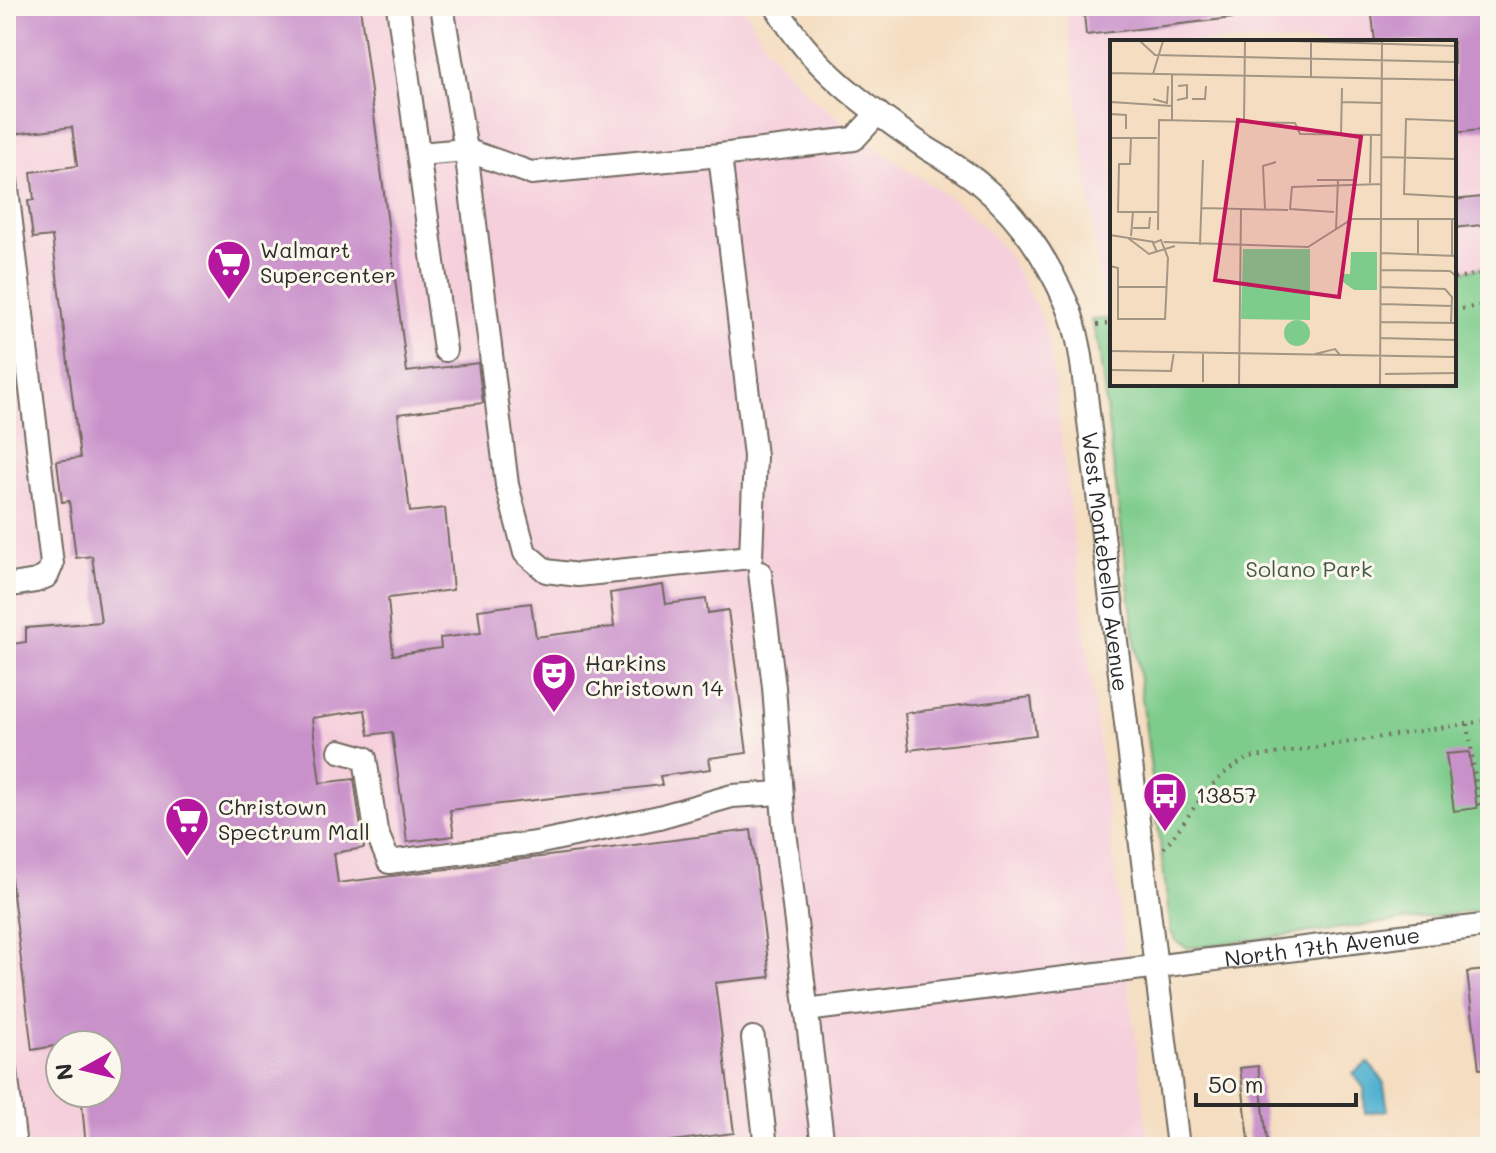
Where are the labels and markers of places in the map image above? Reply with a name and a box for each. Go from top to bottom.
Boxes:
place label: Walmart Supercenter [260,235,396,289]
supermarket icon: Walmart Supercenter [205,238,253,301]
place label: Harkins Christown 14 [585,648,723,702]
theatre icon: Harkins Christown 14 [530,651,578,714]
bus stop icon: 13857 [1141,770,1189,833]
place label: 13857 [1196,780,1257,809]
place label: Christown Spectrum Mall [218,792,370,846]
supermarket icon: Christown Spectrum Mall [163,795,211,858]

